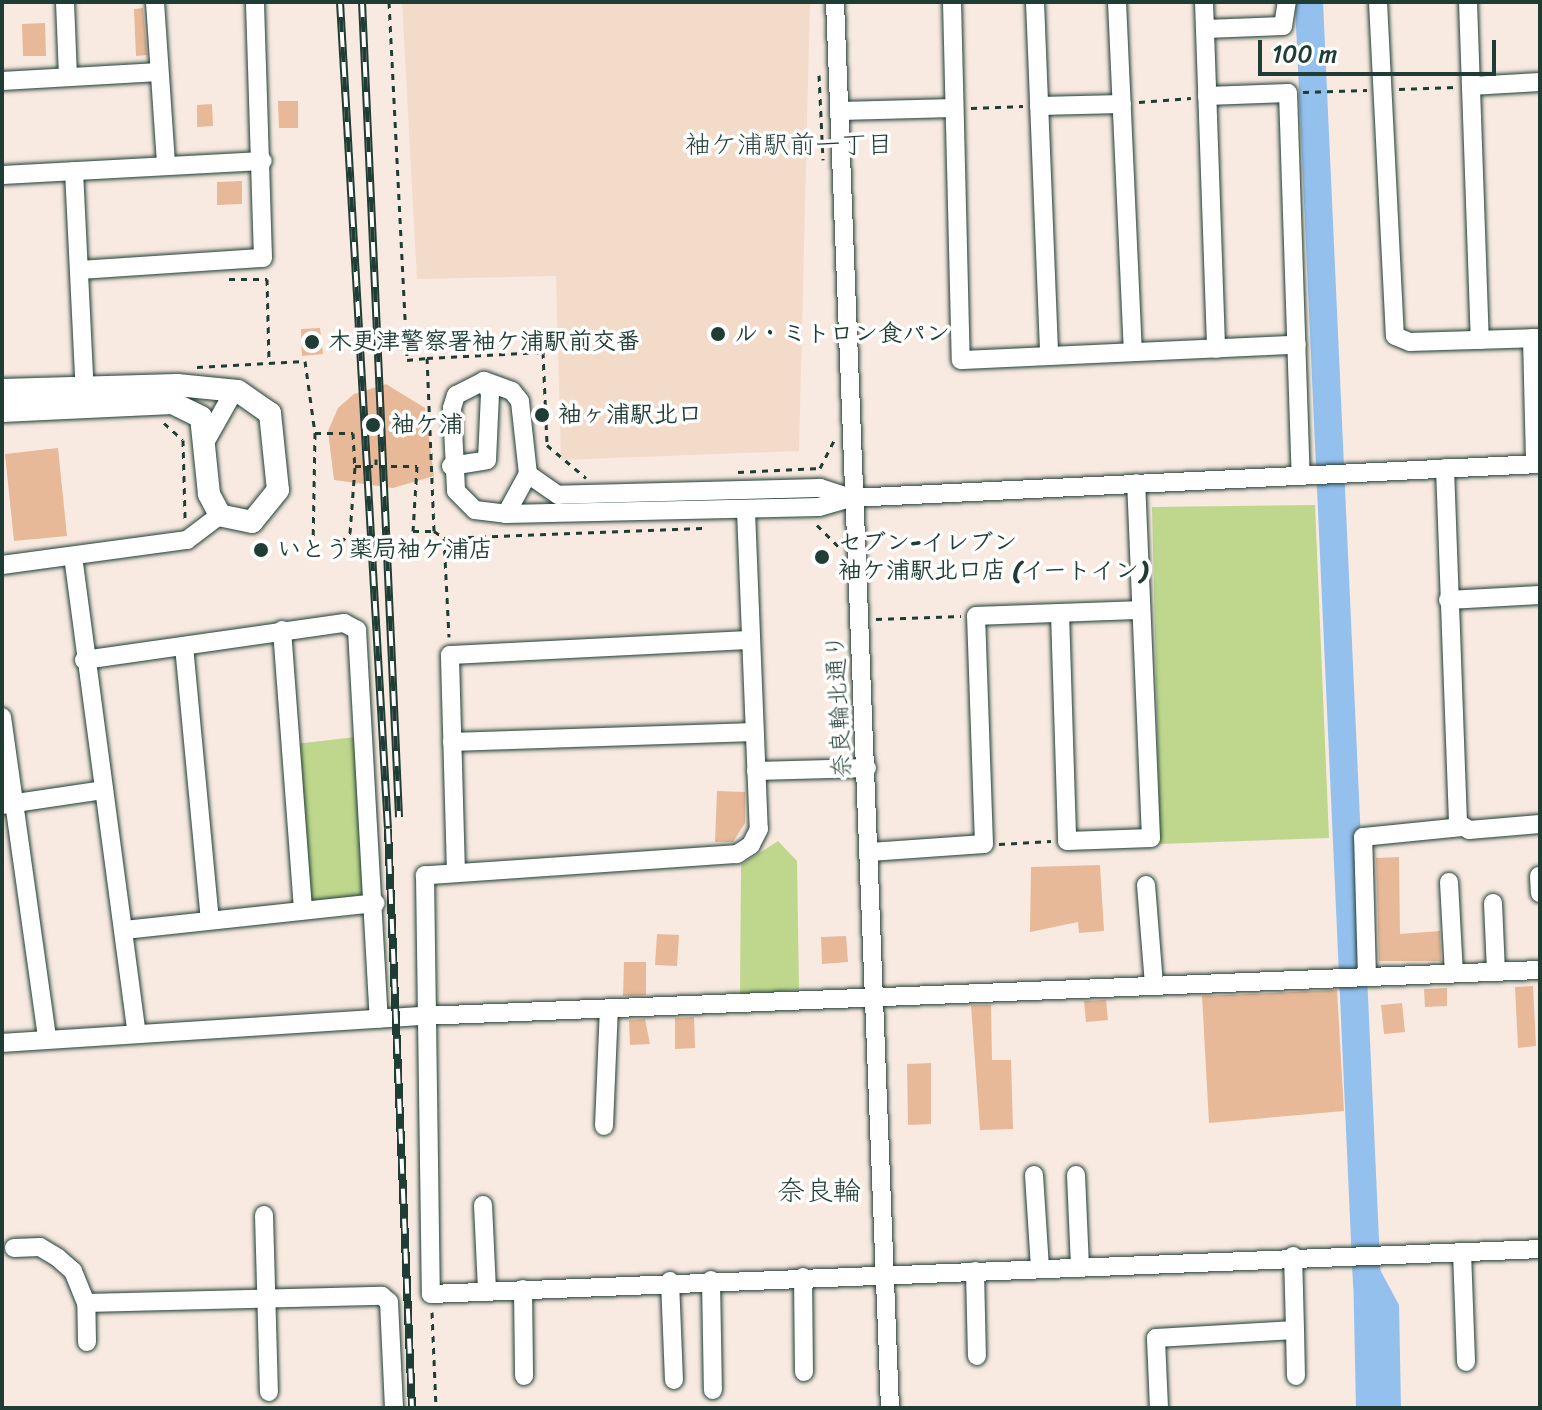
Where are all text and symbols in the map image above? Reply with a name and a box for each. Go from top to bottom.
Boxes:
scale bar [1262,24,1500,74]
text: 100 m [1272,33,1337,75]
district label: 袖ケ浦駅前一丁目 [685,129,893,161]
place label: ル・ミトロン食パン [734,320,950,348]
marker: ル・ミトロン食パン [709,325,727,343]
place label: 木更津警察署袖ケ浦駅前交番 [328,328,640,356]
marker: 木更津警察署袖ケ浦駅前交番 [303,333,321,351]
place label: 袖ヶ浦駅北口 [558,401,702,429]
marker: 袖ヶ浦駅北口 [533,406,551,424]
place label: 袖ケ浦 [391,411,463,439]
marker: 袖ケ浦 [362,414,384,436]
place label: セブン-イレブン 袖ケ浦駅北口店 (イートイン) [838,529,1147,585]
place label: いとう薬局袖ケ浦店 [277,536,493,564]
marker: いとう薬局袖ケ浦店 [252,541,270,559]
marker: セブン-イレブン 袖ケ浦駅北口店 (イートイン) [813,548,831,566]
street label: 奈良輪北通り [821,633,857,779]
district label: 奈良輪 [777,1174,861,1208]

